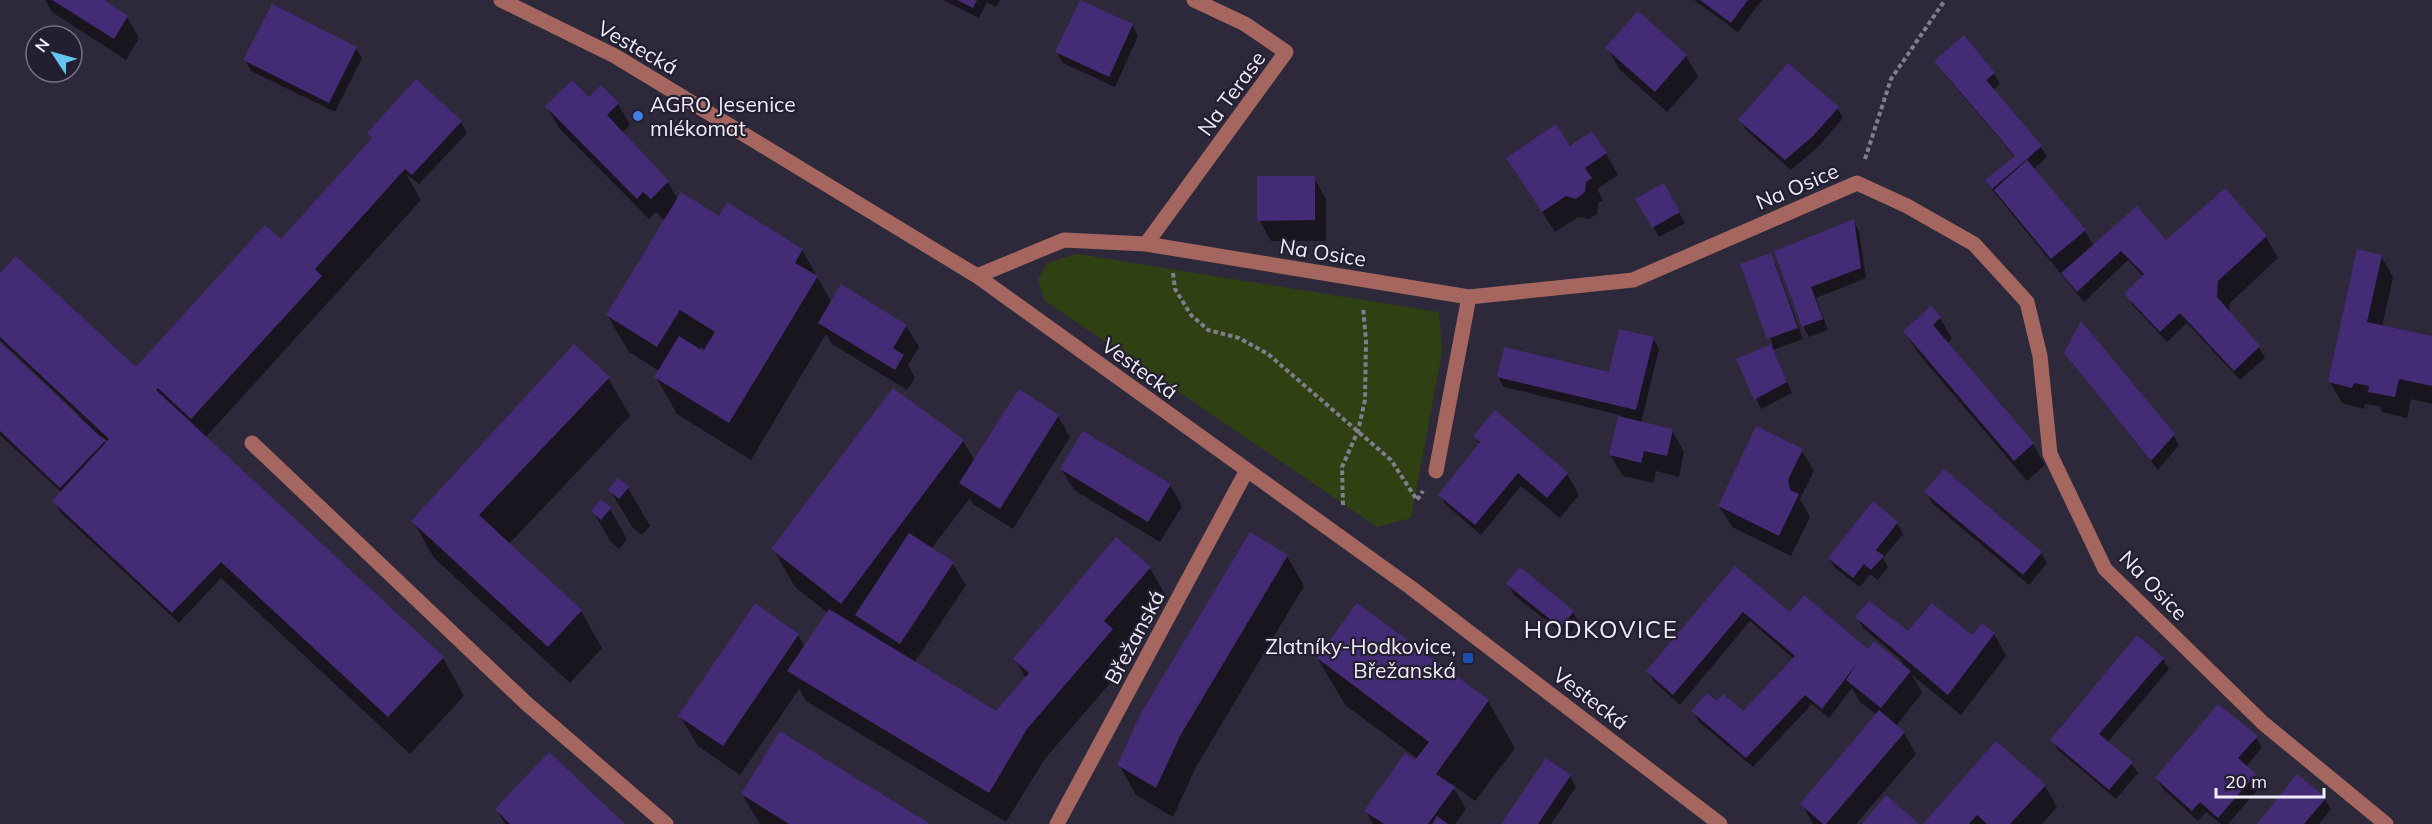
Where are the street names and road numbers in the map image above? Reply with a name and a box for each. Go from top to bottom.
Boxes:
street label: Vestecká [593,14,683,80]
street label: Na Terase [1192,46,1270,140]
street label: Na Osice [1752,157,1842,215]
street label: Na Osice [1278,232,1368,272]
street label: Vestecká [1097,332,1183,404]
street label: Na Osice [2114,545,2194,625]
street label: Břežanská [1098,586,1170,688]
street label: Vestecká [1548,661,1634,735]

